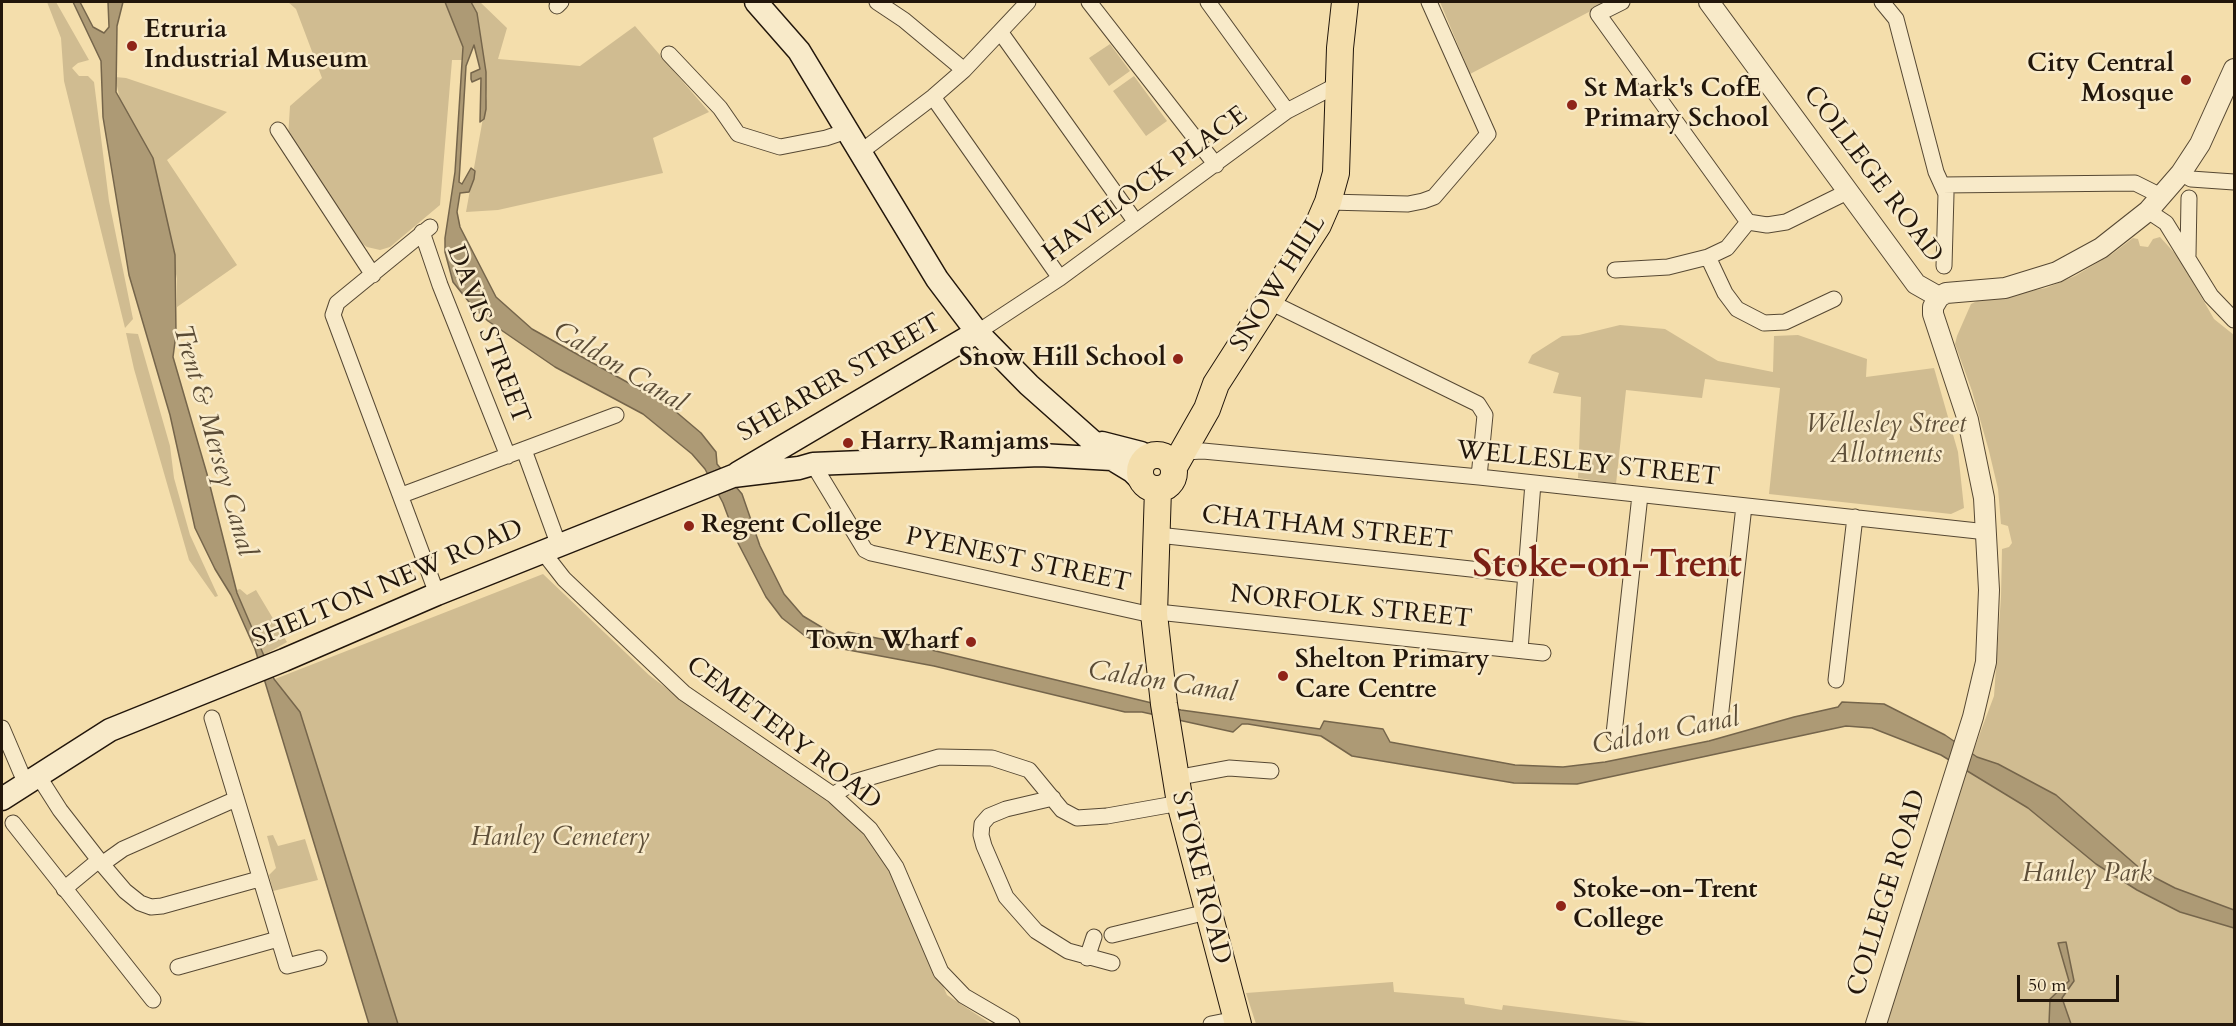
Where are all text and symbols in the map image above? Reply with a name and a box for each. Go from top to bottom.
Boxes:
place label: Etruria Industrial Museum [144,15,368,76]
marker: Etruria Industrial Museum [125,39,139,53]
place label: City Central Mosque [2027,49,2174,110]
marker: City Central Mosque [2179,73,2193,87]
place label: St Mark's CofE Primary School [1584,74,1769,136]
street label: COLLEGE ROAD [1795,80,1949,270]
marker: St Mark's CofE Primary School [1565,98,1579,112]
street label: HAVELOCK PLACE [1038,100,1254,270]
street label: SNOW HILL [1225,210,1333,358]
street label: DAVIS STREET [439,241,535,429]
street label: SHEARER STREET [733,308,947,450]
water label: Caldon Canal [547,316,691,420]
water label: Trent & Mersey Canal [164,322,262,560]
place label: Snow Hill School [959,343,1166,375]
marker: Snow Hill School [1171,352,1185,366]
park label: Wellesley Street Allotments [1806,410,1966,472]
place label: Harry Ramjams [860,427,1049,459]
marker: Harry Ramjams [841,436,855,450]
street label: WELLESLEY STREET [1455,436,1721,494]
street label: CHATHAM STREET [1200,500,1454,558]
place label: Regent College [701,510,882,542]
street label: SHELTON NEW ROAD [248,514,528,656]
marker: Regent College [682,519,696,533]
street label: PYENEST STREET [903,522,1133,600]
district label: Stoke-on-Trent [1472,544,1742,590]
street label: NORFOLK STREET [1228,580,1474,636]
place label: Town Wharf [806,626,959,658]
marker: Town Wharf [964,635,978,649]
place label: Shelton Primary Care Centre [1295,645,1490,706]
street label: CEMETERY ROAD [679,651,887,817]
water label: Caldon Canal [1086,655,1238,711]
marker: Shelton Primary Care Centre [1276,669,1290,683]
water label: Caldon Canal [1590,703,1742,763]
street label: COLLEGE ROAD [1842,786,1934,1000]
street label: STOKE ROAD [1163,788,1237,968]
park label: Hanley Cemetery [470,823,650,855]
park label: Hanley Park [2022,859,2152,891]
place label: Stoke-on-Trent College [1573,875,1757,936]
marker: Stoke-on-Trent College [1554,899,1568,913]
scale bar [2020,963,2122,1001]
text: 50 m [2028,973,2067,998]

